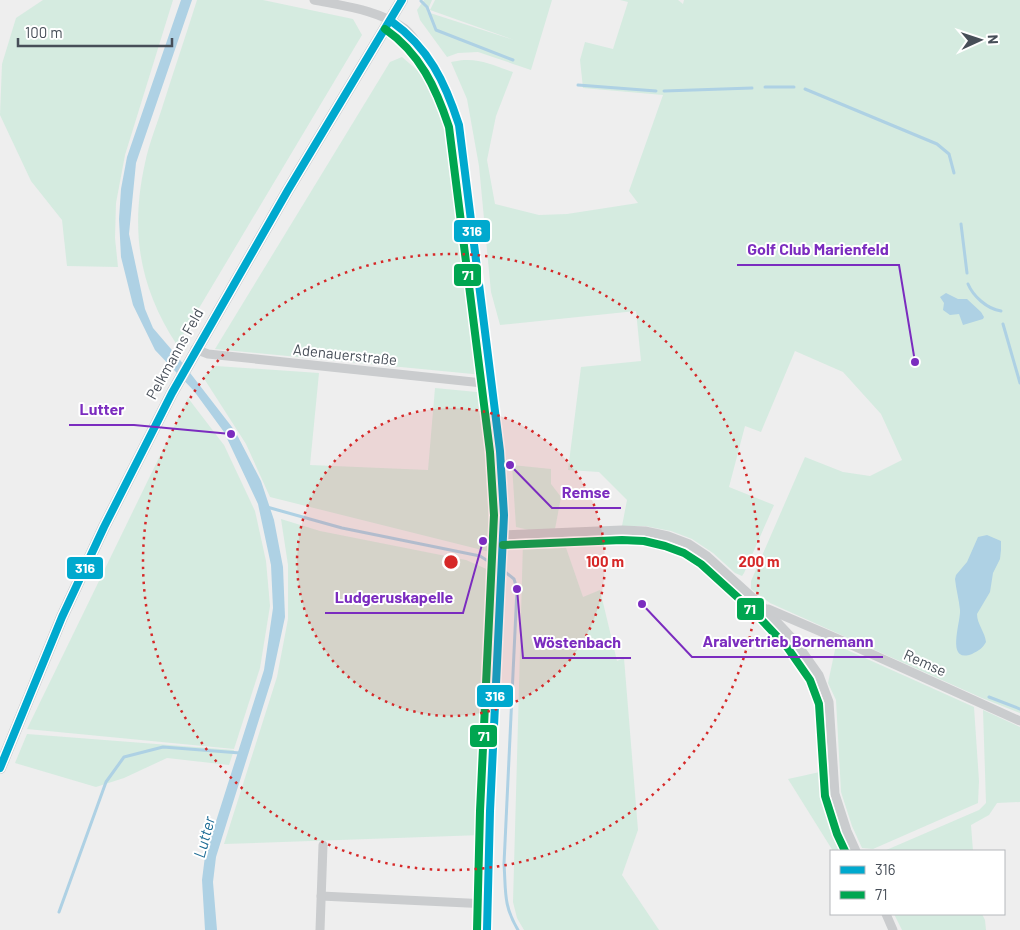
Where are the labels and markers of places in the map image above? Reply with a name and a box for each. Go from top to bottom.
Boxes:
callout: Golf Club Marienfeld [737,234,899,265]
callout: Lutter [69,394,134,425]
callout: Remse [552,477,621,508]
centre of rings [442,553,460,571]
callout: Ludgeruskapelle [325,582,463,613]
callout: Aralvertrieb Bornemann [692,626,883,657]
callout: Wöstenbach [523,627,631,658]

